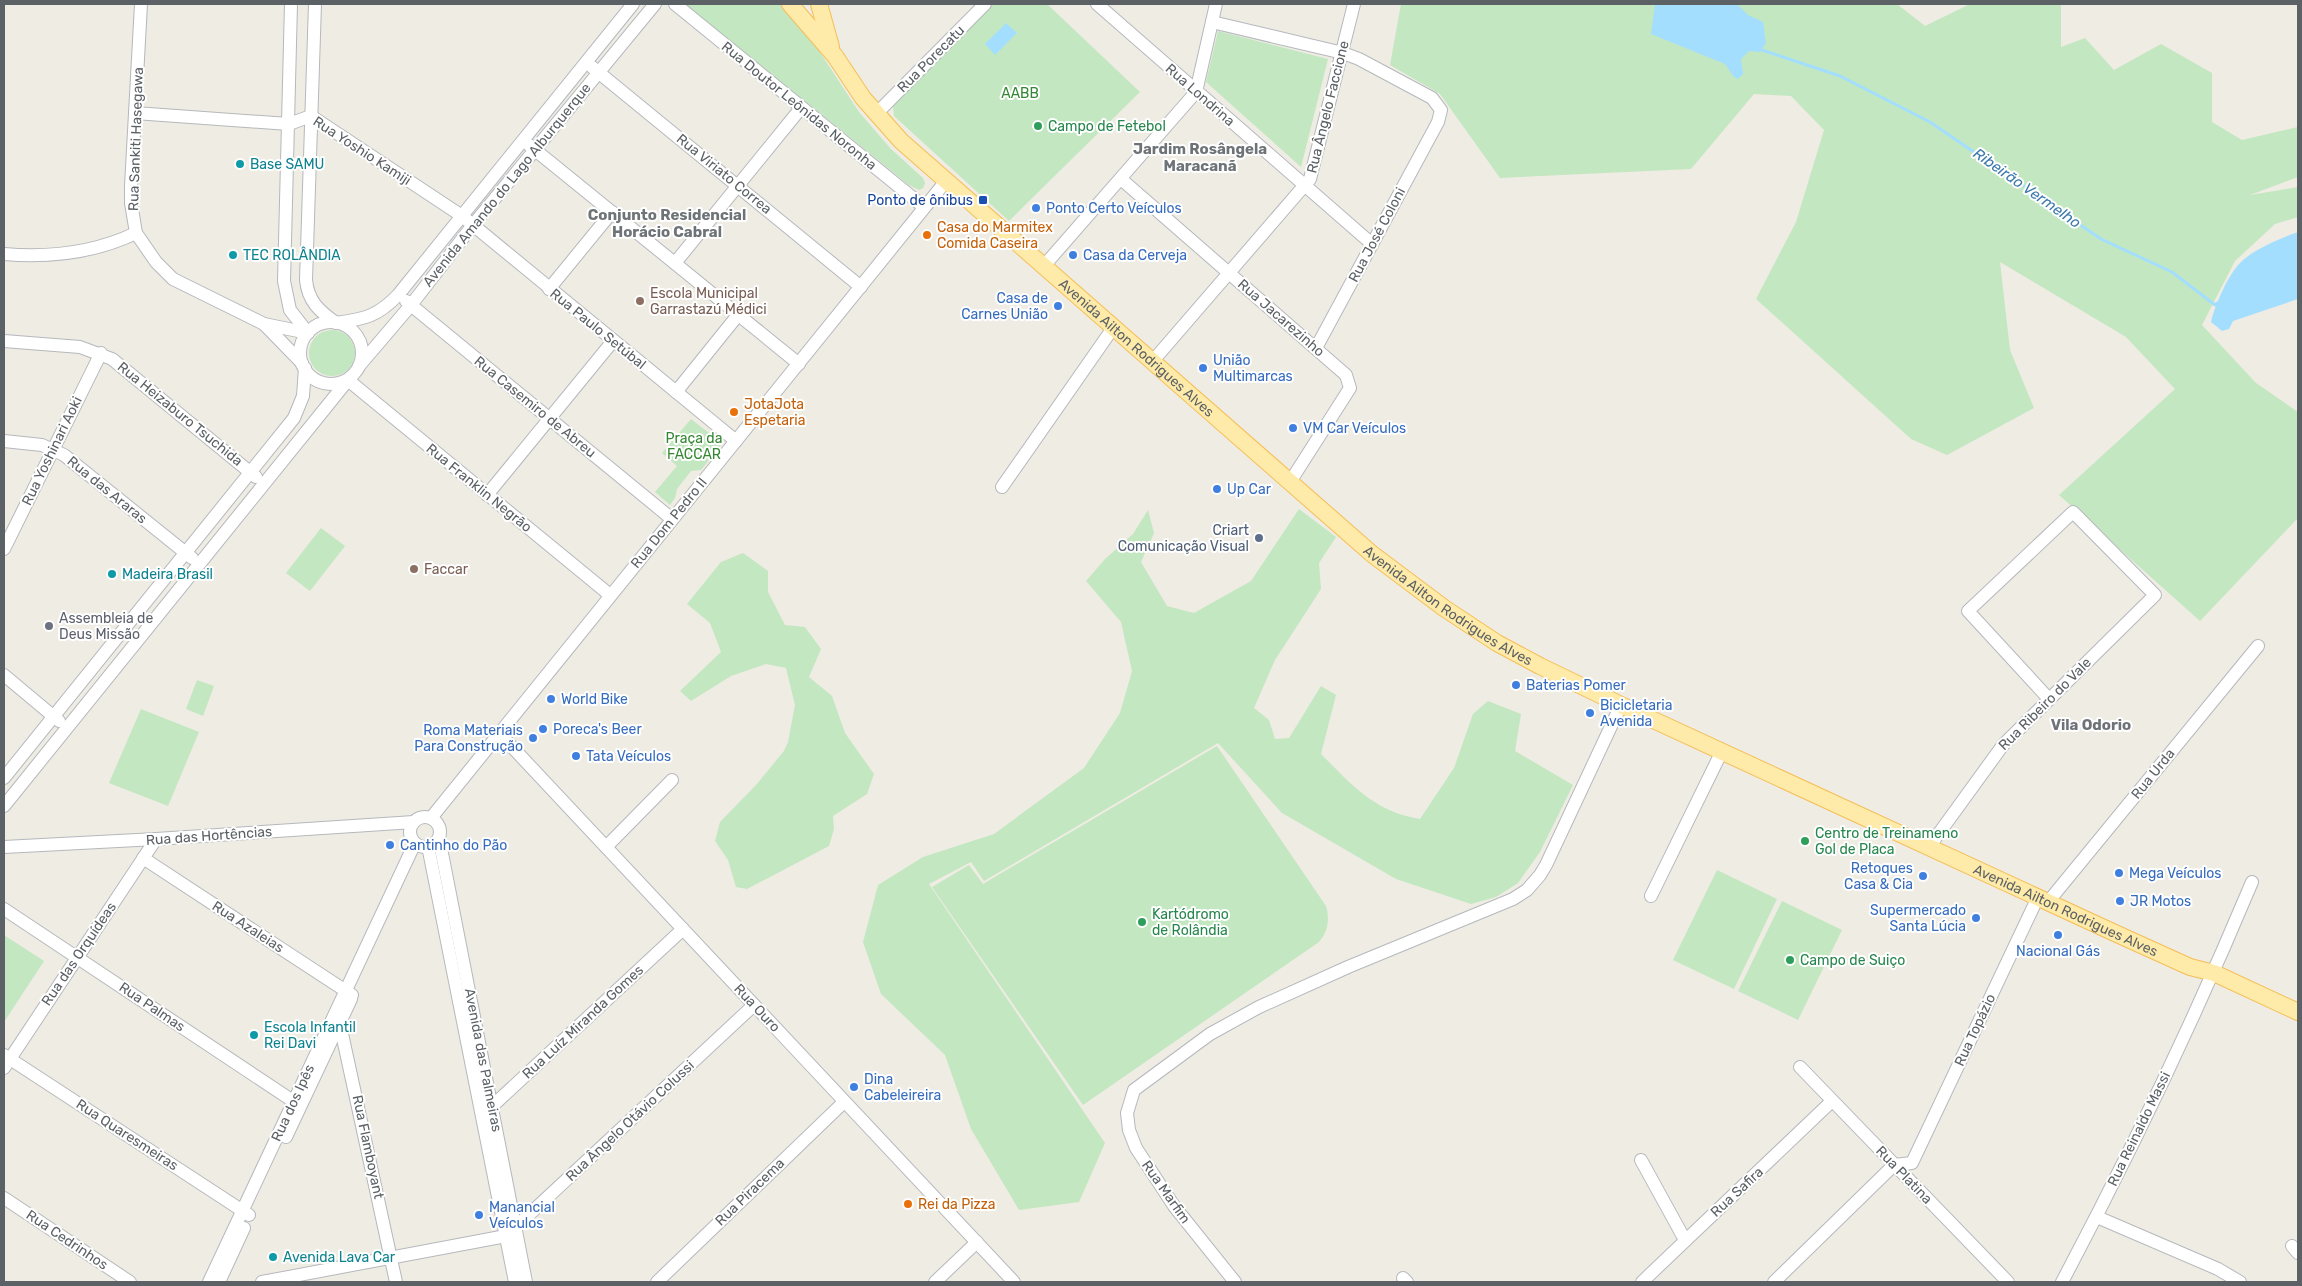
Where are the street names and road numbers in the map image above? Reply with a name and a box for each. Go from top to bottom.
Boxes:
street label: Rua Porecatu [894,22,968,96]
street label: Rua Doutor Leônidas Noronha [718,38,880,174]
street label: Rua Ângelo Faccione [1302,39,1353,175]
street label: Rua Londrina [1162,60,1238,130]
street label: Rua Sankiti Hasegawa [125,67,147,211]
street label: Avenida Amando do Lago Alburquerque [420,80,595,290]
street label: Rua Yoshio Kamiji [310,113,414,189]
street label: Rua Viriato Correa [673,130,775,218]
street label: Rua José Coloni [1345,185,1409,285]
street label: Avenida Ailton Rodrigues Alves [1055,275,1218,420]
street label: Rua Jacarezinho [1234,276,1328,360]
street label: Rua Paulo Setúbal [547,285,649,373]
street label: Rua Casemiro de Abreu [471,353,599,461]
street label: Rua Heizaburo Tsuchida [114,358,246,470]
street label: Rua Yoshinari Aoki [18,394,86,508]
street label: Rua Franklin Negrão [423,440,535,536]
street label: Rua das Araras [64,453,150,527]
street label: Rua Dom Pedro II [627,474,711,572]
street label: Avenida Ailton Rodrigues Alves [1360,542,1535,669]
street label: Rua Ribeiro do Vale [1995,654,2095,754]
street label: Rua Urda [2128,745,2178,803]
street label: Rua das Hortências [145,823,273,849]
street label: Avenida Ailton Rodrigues Alves [1971,860,2161,960]
street label: Rua Azaleias [209,898,287,956]
street label: Rua das Orquídeas [38,899,120,1009]
street label: Rua Luíz Miranda Gomes [519,962,647,1082]
street label: Rua Palmas [116,979,188,1035]
street label: Rua Ouro [730,980,784,1036]
street label: Avenida das Palmeiras [461,987,505,1133]
street label: Rua Topázio [1951,991,1999,1069]
street label: Rua Ângelo Otávio Colussi [562,1056,698,1185]
street label: Rua dos Ipês [268,1062,318,1144]
street label: Rua Reinaldo Massi [2104,1069,2174,1189]
street label: Rua Flamboyant [349,1094,387,1201]
street label: Rua Quaresmeiras [73,1096,181,1174]
street label: Rua Platina [1872,1143,1936,1207]
street label: Rua Piracema [712,1155,788,1229]
street label: Rua Marfim [1138,1157,1194,1227]
street label: Rua Safira [1707,1163,1767,1221]
street label: Rua Cedrinhos [23,1206,111,1274]

